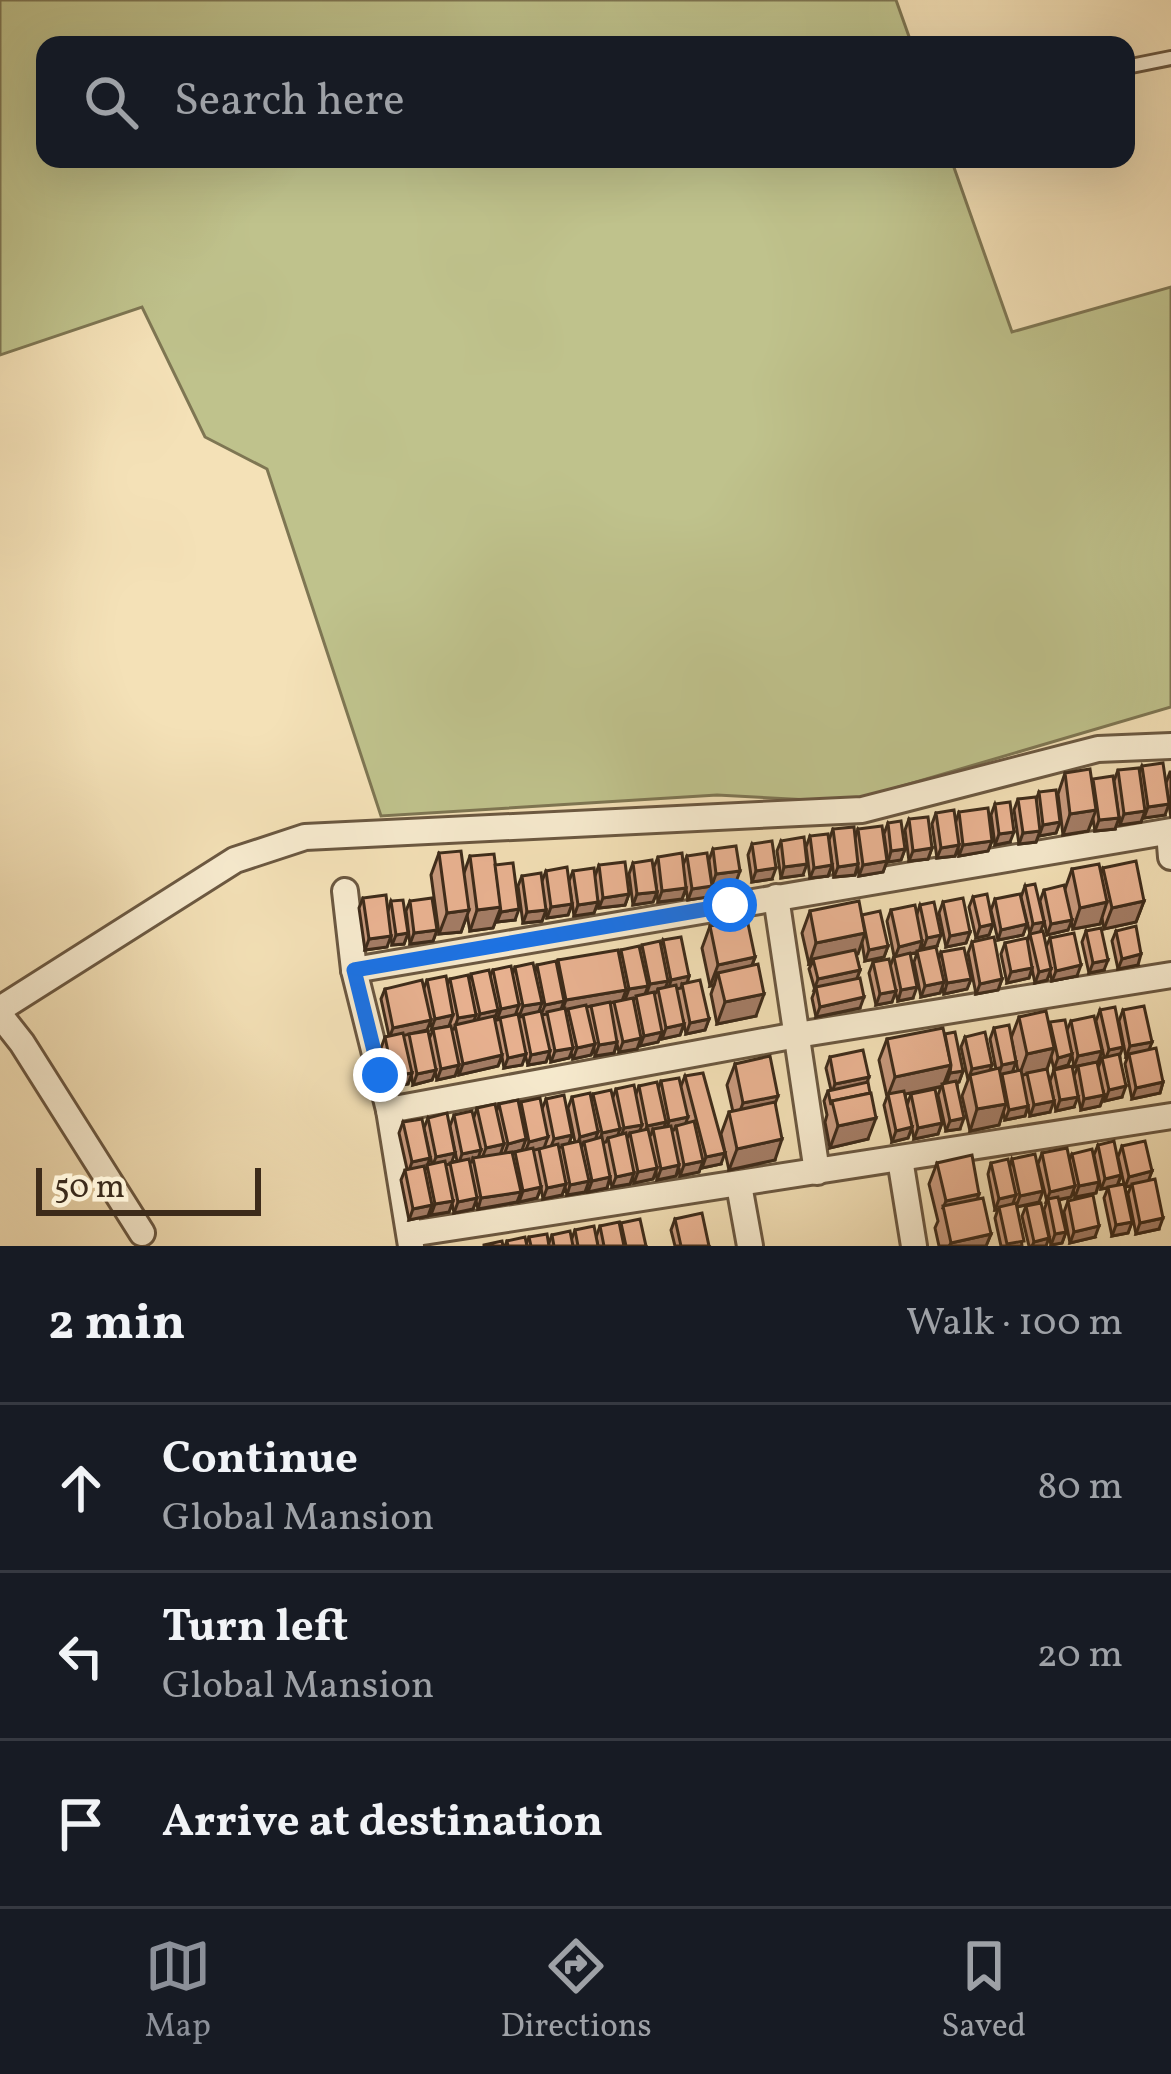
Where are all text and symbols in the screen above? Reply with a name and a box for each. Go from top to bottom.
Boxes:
search box [36,36,1135,168]
icon: search [78,69,144,135]
text: Search here [174,71,405,134]
route start [703,878,757,932]
route end [353,1048,407,1102]
scale bar [36,1162,261,1215]
text: 50 m [54,1166,125,1212]
text: 2 min [48,1289,186,1360]
text: Walk · 100 m [906,1297,1123,1351]
text: Continue [162,1429,358,1492]
icon: ahead [48,1455,114,1521]
text: 80 m [1037,1461,1123,1515]
text: Global Mansion [162,1492,434,1546]
text: Turn left [162,1597,348,1660]
icon: left [48,1623,114,1689]
text: 20 m [1037,1629,1123,1683]
text: Global Mansion [162,1660,434,1714]
icon: arrive [48,1791,114,1857]
text: Arrive at destination [162,1792,603,1855]
tab: Map [145,1933,211,2051]
tab: Directions [500,1933,652,2051]
tab: Saved [941,1933,1026,2051]

